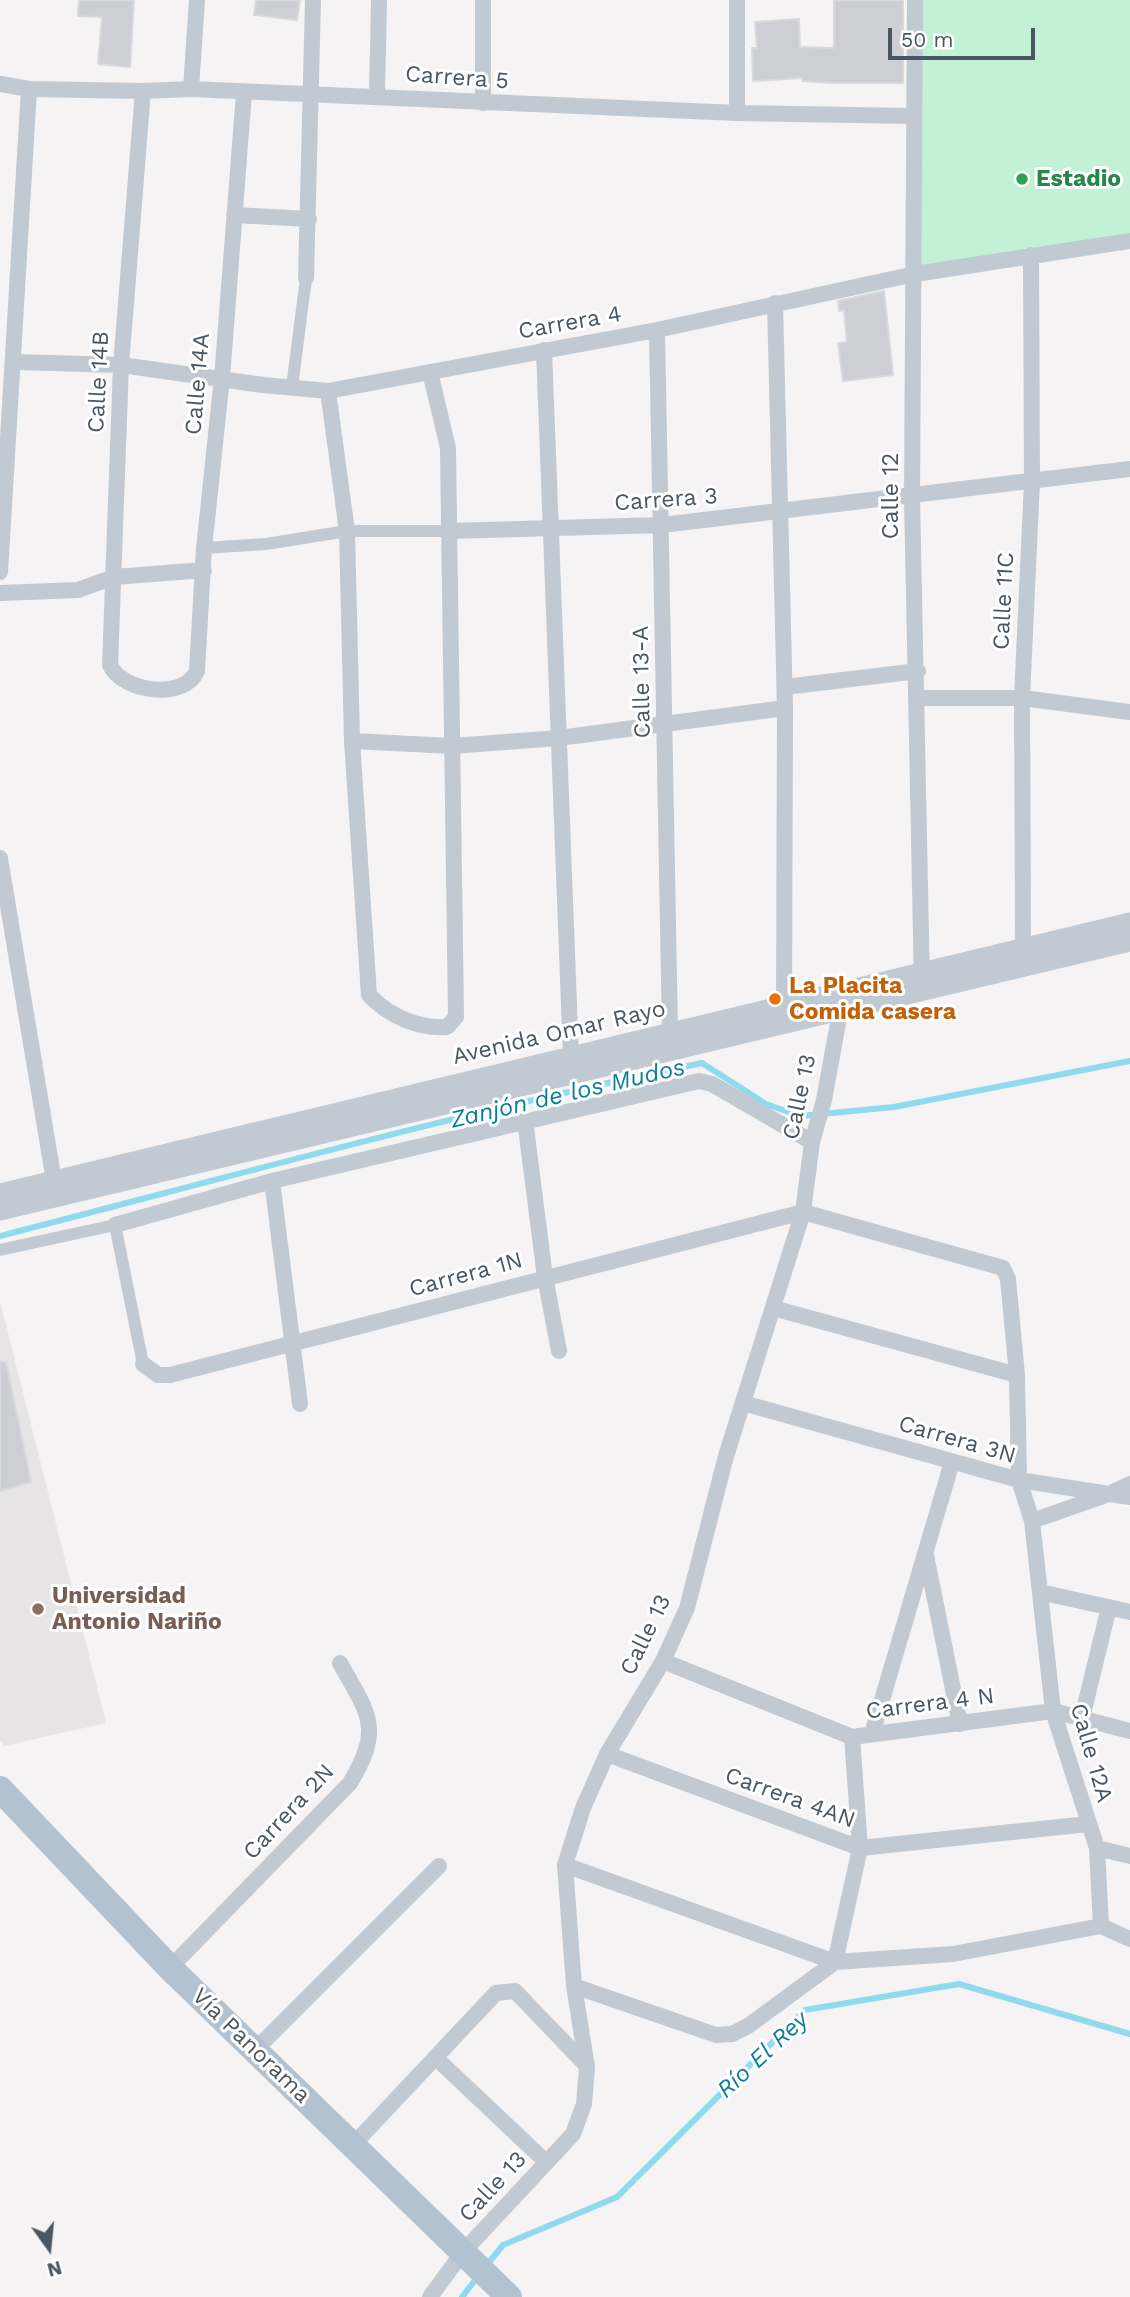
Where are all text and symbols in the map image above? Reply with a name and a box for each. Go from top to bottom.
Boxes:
scale bar [892,14,1039,58]
text: 50 m [901,27,953,52]
street label: Carrera 5 [404,61,510,95]
place label: Estadio [1036,165,1121,193]
marker: Estadio [1014,171,1030,187]
street label: Carrera 4 [516,300,624,346]
street label: Calle 14B [83,330,115,434]
street label: Calle 14A [180,332,216,436]
street label: Calle 12 [877,453,905,539]
street label: Carrera 3 [613,483,719,517]
street label: Calle 11C [988,551,1020,651]
street label: Calle 13-A [627,625,657,739]
place label: La Placita Comida casera [789,972,956,1026]
marker: La Placita Comida casera [767,991,783,1007]
street label: Avenida Omar Rayo [450,995,668,1071]
street label: Calle 13 [778,1052,822,1142]
water label: Zanjón de los Mudos [448,1053,688,1135]
street label: Carrera 1N [406,1247,526,1303]
street label: Carrera 3N [895,1410,1019,1470]
place label: Universidad Antonio Nariño [52,1582,222,1636]
street label: Calle 13 [615,1590,677,1680]
marker: Universidad Antonio Nariño [30,1601,46,1617]
street label: Carrera 4 N [864,1682,996,1726]
street label: Calle 12A [1064,1700,1118,1806]
street label: Carrera 2N [238,1758,340,1866]
street label: Carrera 4AN [721,1762,859,1834]
street label: Vía Panorama [186,1983,316,2109]
water label: Río El Rey [711,2006,815,2104]
street label: Calle 13 [453,2146,533,2228]
north arrow [14,2213,84,2283]
text: N [45,2256,64,2282]

